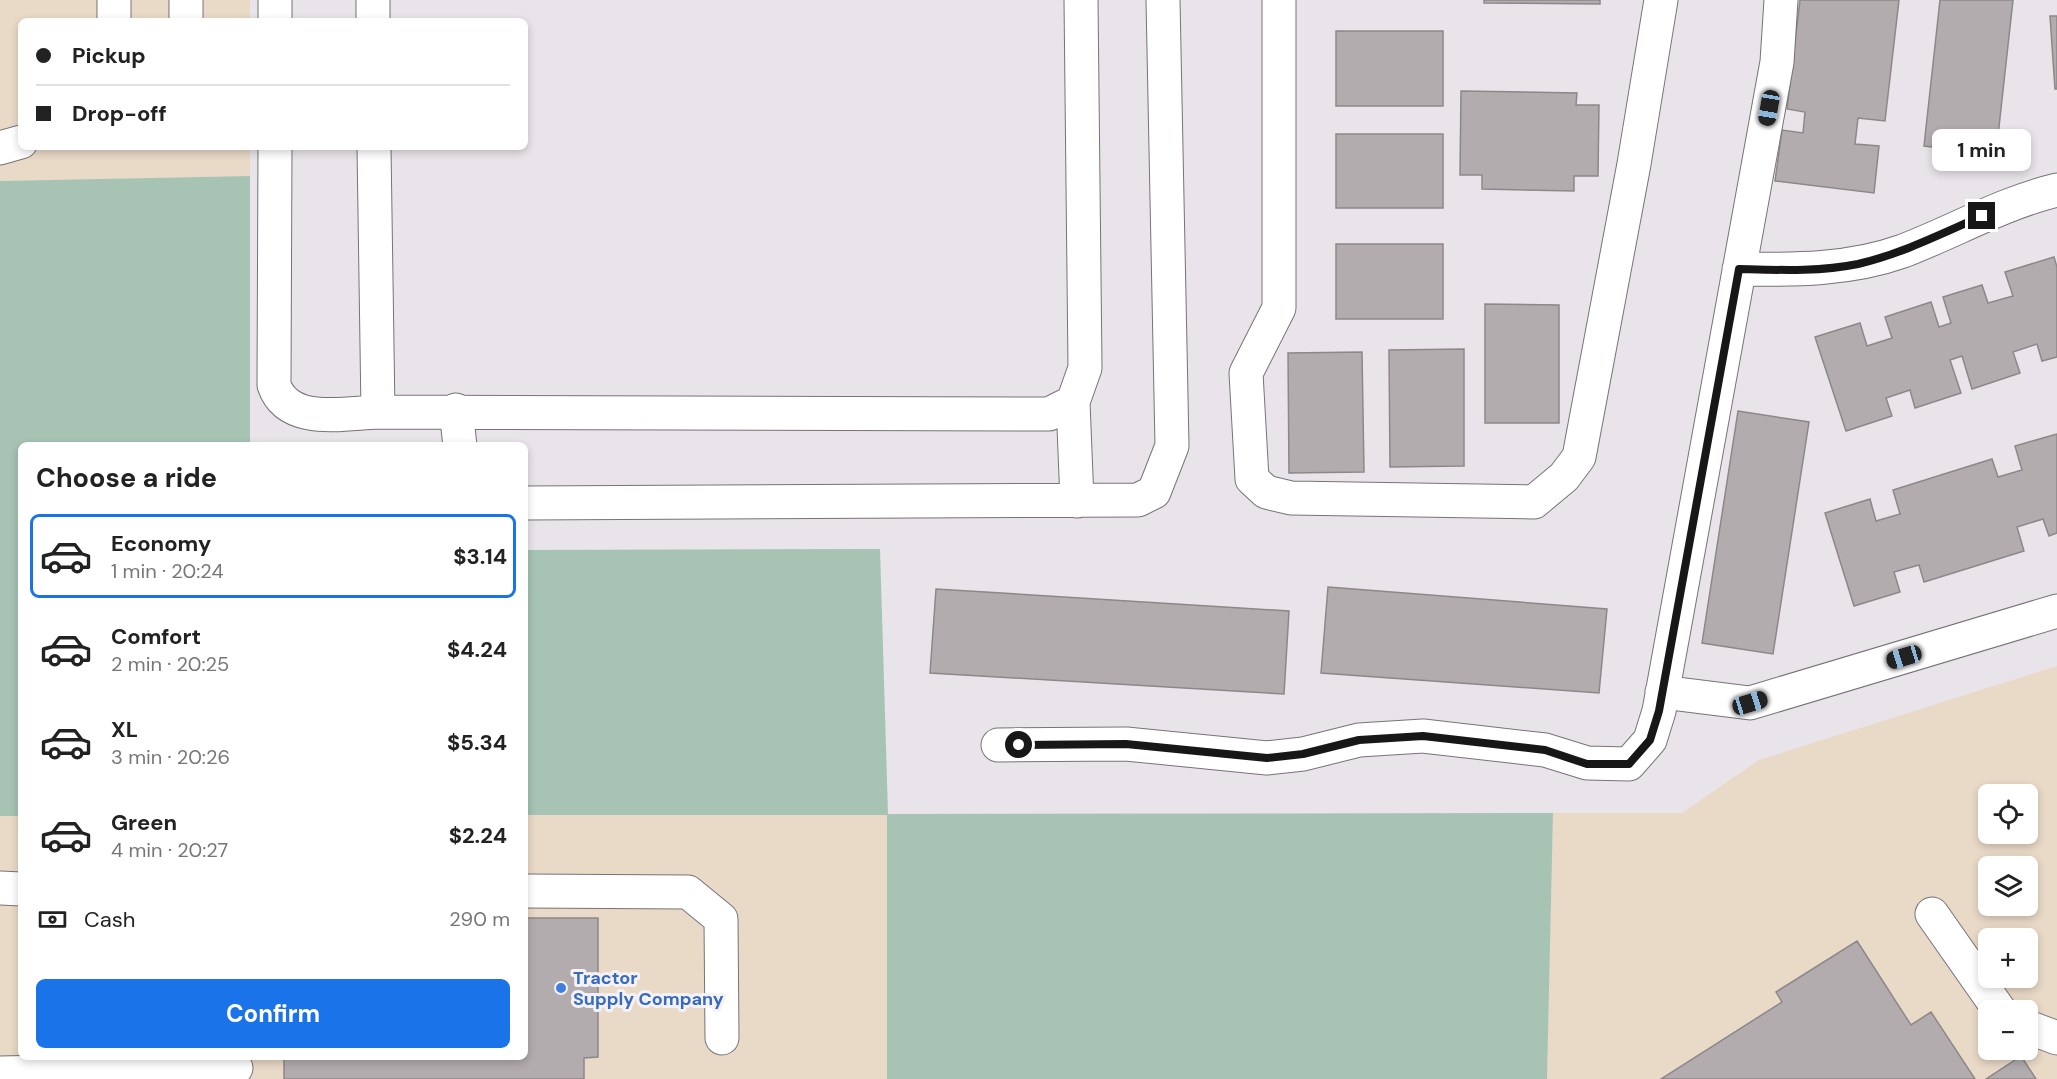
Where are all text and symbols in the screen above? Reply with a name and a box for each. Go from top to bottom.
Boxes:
text: Pickup [72,41,146,70]
car [1757,89,1781,127]
text: Drop-off [72,99,167,128]
callout: 1 min [1932,129,2032,171]
text: 1 min [1957,137,2006,163]
route end [1968,202,1995,229]
text: Choose a ride [36,460,217,495]
icon: car [39,529,93,583]
text: Economy [111,529,211,558]
text: $3.14 [453,542,507,571]
text: 1 min · 20:24 [111,558,224,584]
icon: car [39,622,93,676]
text: Comfort [111,622,201,651]
text: $4.24 [447,635,507,664]
car [1884,643,1924,671]
text: 2 min · 20:25 [111,651,229,677]
car [1730,689,1770,717]
icon: car [39,715,93,769]
text: XL [111,715,138,744]
text: $5.34 [447,728,507,757]
route start [1005,731,1032,758]
text: 3 min · 20:26 [111,744,230,770]
map controls [1978,784,2038,1060]
button: locate [1978,784,2038,844]
icon: car [39,808,93,862]
text: Green [111,808,177,837]
text: $2.24 [449,821,507,850]
text: 4 min · 20:27 [111,837,228,863]
button: layers [1978,856,2038,916]
icon: cash [36,903,69,936]
text: Cash [84,905,135,934]
text: 290 m [449,906,510,932]
button: + [1978,928,2038,988]
place label: Tractor Supply Company [573,966,724,1011]
button: Confirm [36,979,510,1048]
marker: Tractor Supply Company [554,981,568,995]
button: − [1978,1000,2038,1060]

